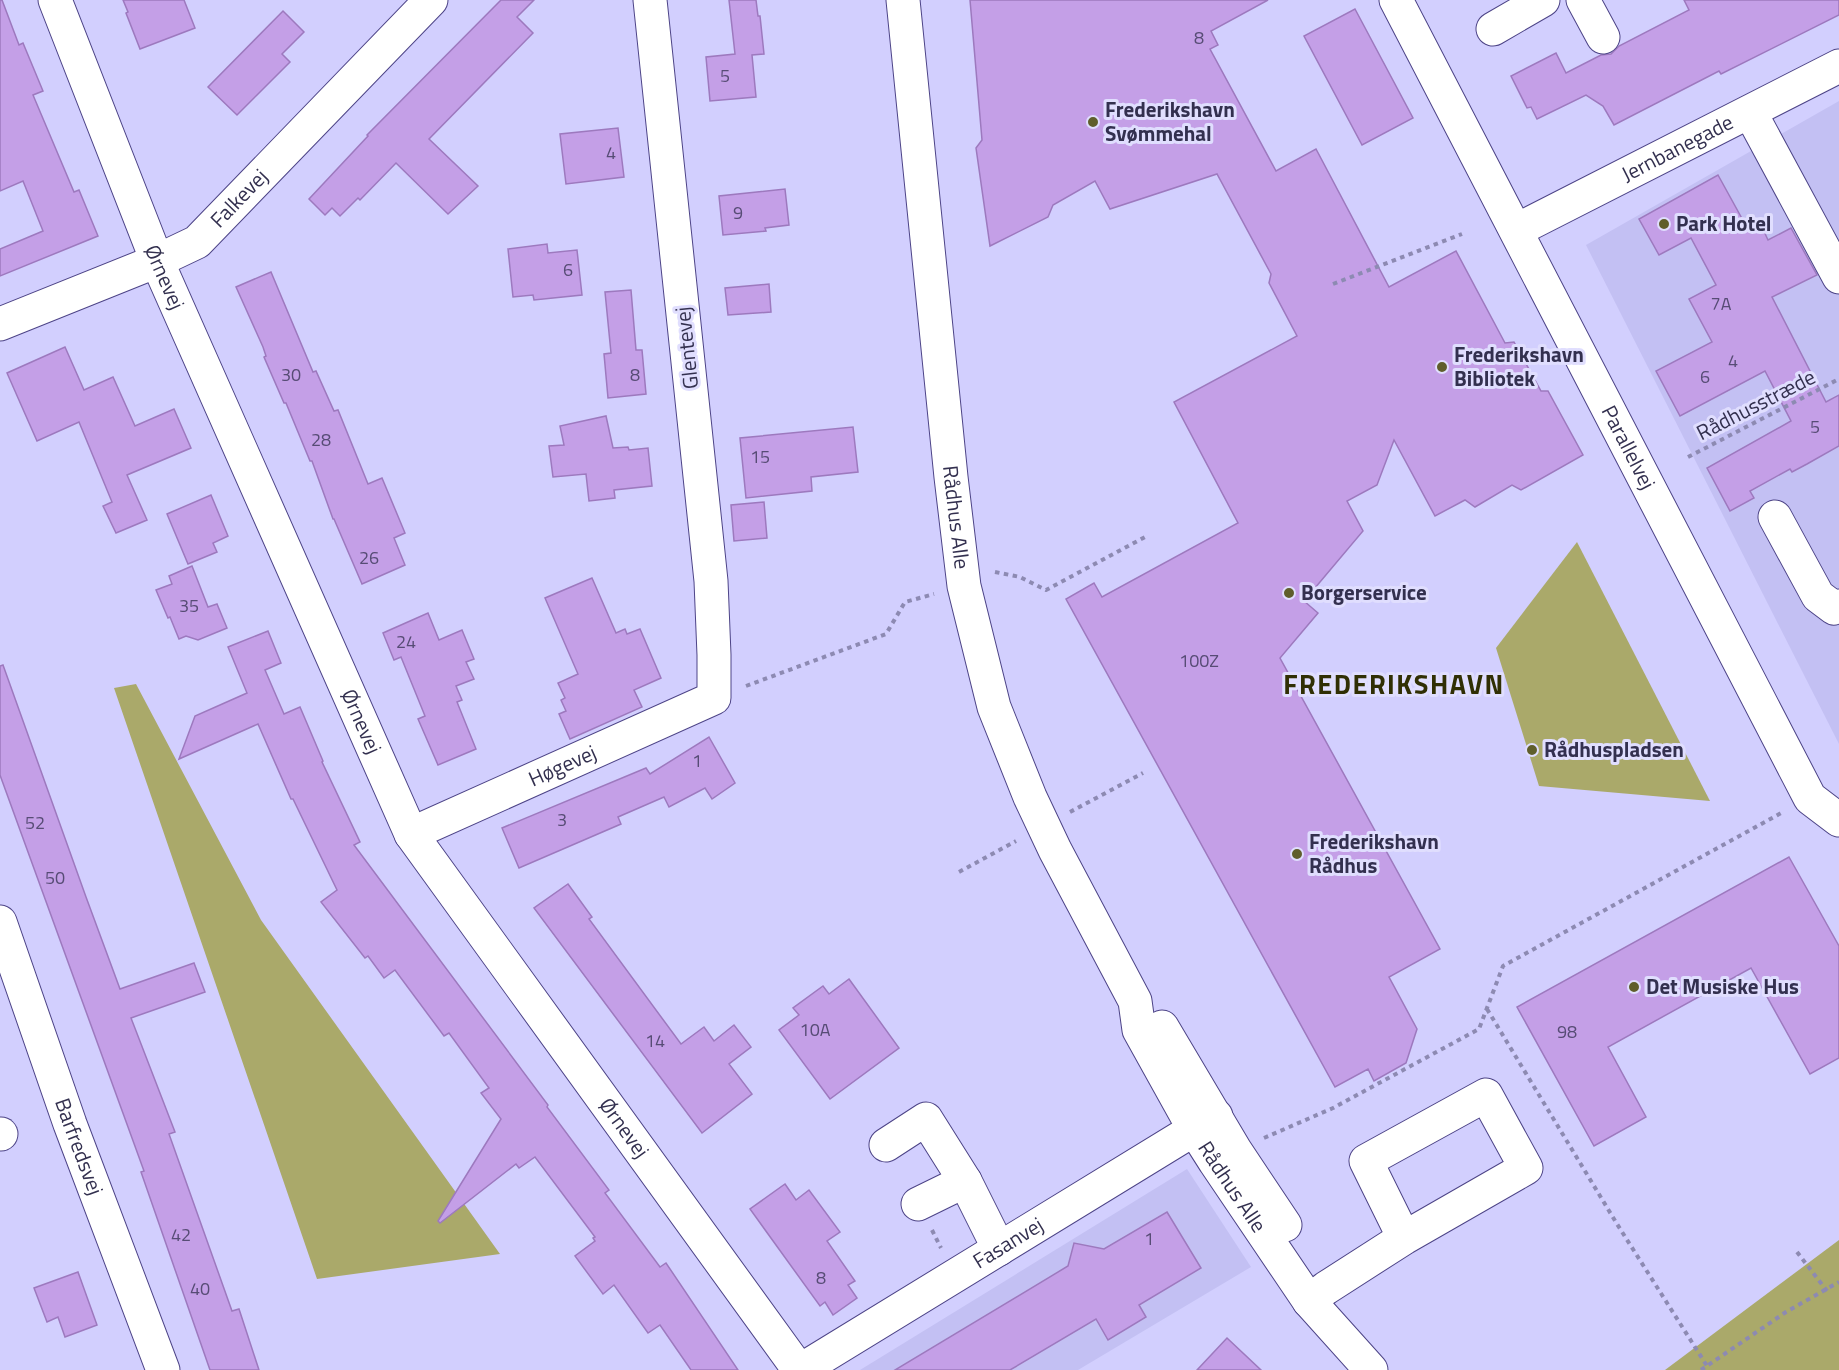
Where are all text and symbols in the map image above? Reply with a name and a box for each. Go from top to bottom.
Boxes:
house number: 8 [1194,24,1204,51]
house number: 5 [720,62,730,89]
place label: Frederikshavn Svømmehal [1105,93,1235,149]
street label: Jernbanegade [1615,106,1738,189]
marker: Frederikshavn Svømmehal [1086,115,1100,129]
house number: 4 [606,139,616,166]
street label: Falkevej [202,161,275,234]
house number: 9 [733,199,743,226]
place label: Park Hotel [1676,207,1772,239]
marker: Park Hotel [1657,217,1671,231]
street label: Ørnevej [137,240,194,314]
house number: 6 [563,256,573,283]
house number: 7A [1711,290,1732,317]
street label: Glentevej [666,305,706,391]
place label: Frederikshavn Bibliotek [1454,338,1584,394]
house number: 4 [1728,347,1738,374]
marker: Frederikshavn Bibliotek [1435,360,1449,374]
street label: Rådhusstræde [1690,360,1821,448]
house number: 30 [281,361,301,388]
house number: 8 [630,361,640,388]
house number: 6 [1700,363,1710,390]
street label: Parallelvej [1594,399,1664,495]
house number: 5 [1810,413,1820,440]
house number: 28 [311,426,331,453]
house number: 15 [750,443,770,470]
street label: Rådhus Alle [935,464,979,571]
house number: 26 [359,544,379,571]
place label: Borgerservice [1301,576,1427,608]
marker: Borgerservice [1282,586,1296,600]
house number: 35 [179,592,199,619]
house number: 24 [396,628,416,655]
house number: 100Z [1179,647,1219,674]
district label: FREDERIKSHAVN [1283,663,1505,704]
street label: Ørnevej [334,684,390,759]
place label: Rådhuspladsen [1544,733,1684,765]
street label: Høgevej [523,736,601,794]
marker: Rådhuspladsen [1525,743,1539,757]
house number: 1 [692,747,702,774]
house number: 3 [557,806,567,833]
house number: 52 [25,809,45,836]
place label: Frederikshavn Rådhus [1309,825,1439,881]
marker: Frederikshavn Rådhus [1290,847,1304,861]
house number: 50 [45,864,65,891]
place label: Det Musiske Hus [1646,970,1799,1002]
marker: Det Musiske Hus [1627,980,1641,994]
house number: 10A [800,1016,831,1043]
house number: 98 [1557,1018,1577,1045]
house number: 14 [645,1027,665,1054]
street label: Ørnevej [592,1091,658,1164]
street label: Barfredsvej [47,1093,112,1199]
street label: Rådhus Alle [1191,1134,1275,1239]
street label: Fasanvej [966,1208,1049,1276]
house number: 42 [171,1221,191,1248]
house number: 1 [1144,1225,1154,1252]
house number: 8 [816,1264,826,1291]
house number: 40 [190,1275,210,1302]

